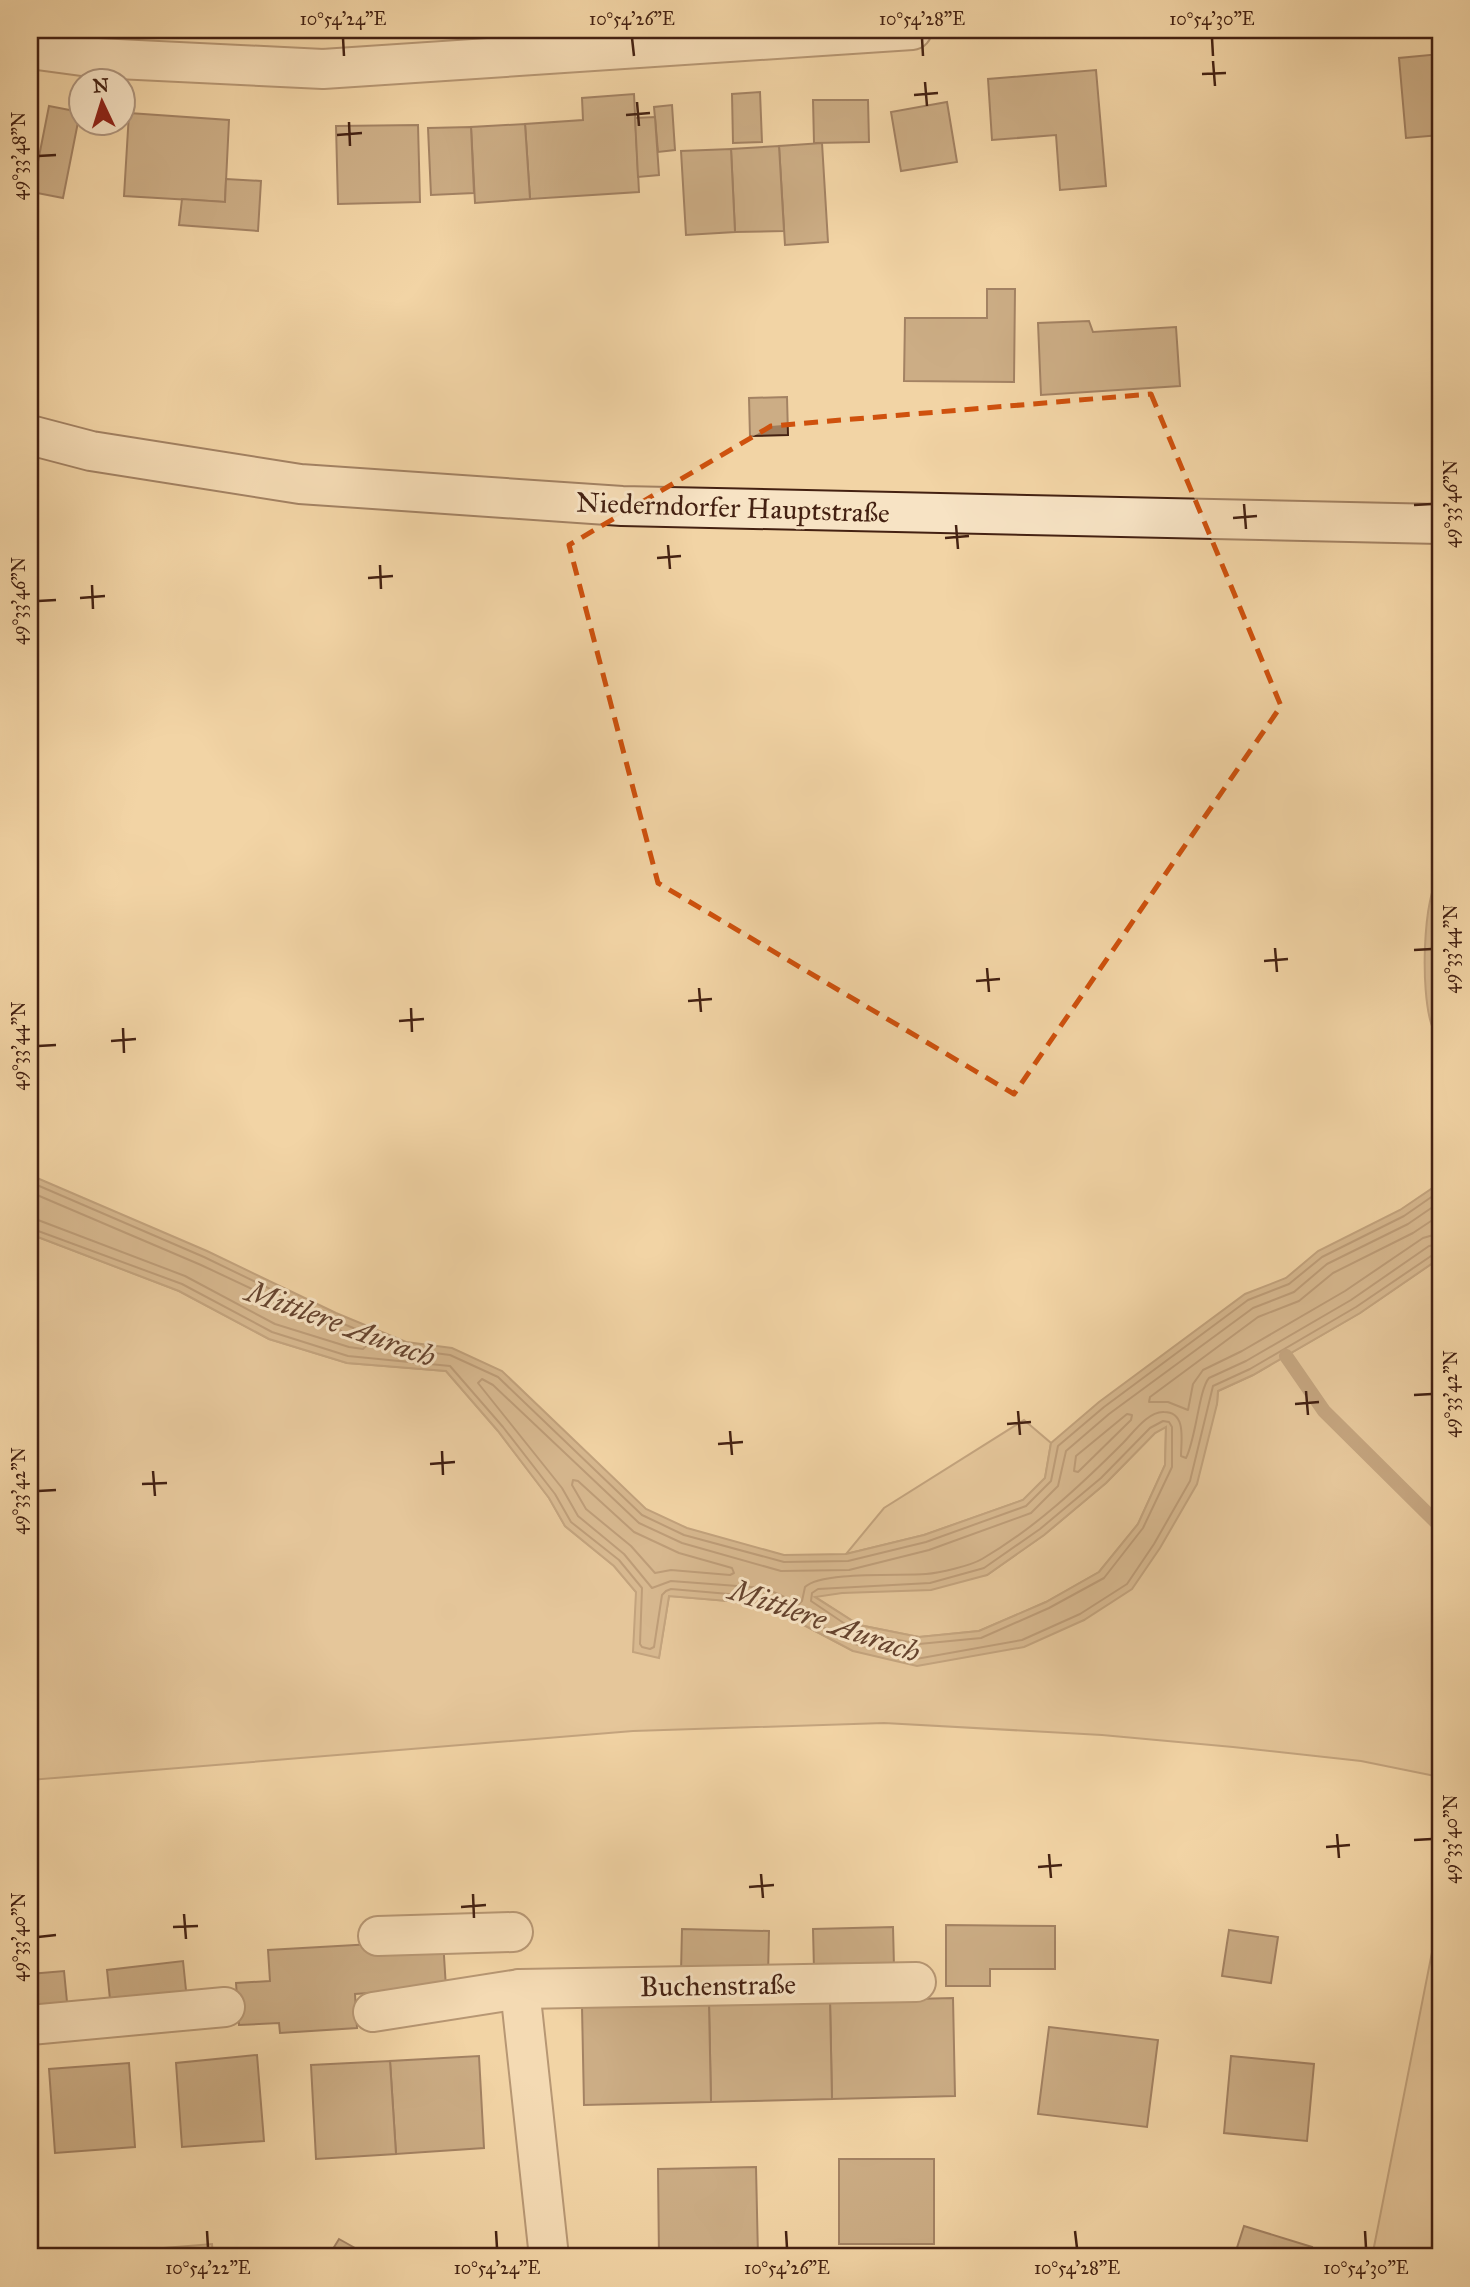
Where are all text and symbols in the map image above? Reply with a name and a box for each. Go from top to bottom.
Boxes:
text: 10°54'24"E [300,8,386,30]
text: 10°54'26"E [589,8,675,30]
text: 10°54'28"E [879,8,965,30]
text: 10°54'30"E [1169,8,1255,30]
north arrow [66,66,136,136]
text: N [92,74,110,98]
text: 49°33'48"N [8,112,30,200]
text: 49°33'46"N [1440,460,1462,548]
street label: Niederndorfer Hauptstraße [576,485,890,530]
text: 49°33'46"N [8,557,30,645]
text: 49°33'44"N [1440,905,1462,993]
text: 49°33'44"N [8,1002,30,1090]
water label: Mittlere Aurach [239,1272,441,1375]
text: 49°33'42"N [1440,1350,1462,1438]
text: 49°33'42"N [8,1447,30,1535]
water label: Mittlere Aurach [722,1571,925,1670]
text: 49°33'40"N [1440,1794,1462,1884]
text: 49°33'40"N [8,1892,30,1982]
street label: Buchenstraße [640,1967,796,2004]
text: 10°54'22"E [165,2257,251,2279]
text: 10°54'24"E [454,2257,540,2279]
text: 10°54'26"E [744,2257,830,2279]
text: 10°54'28"E [1034,2257,1120,2279]
text: 10°54'30"E [1323,2257,1409,2279]

